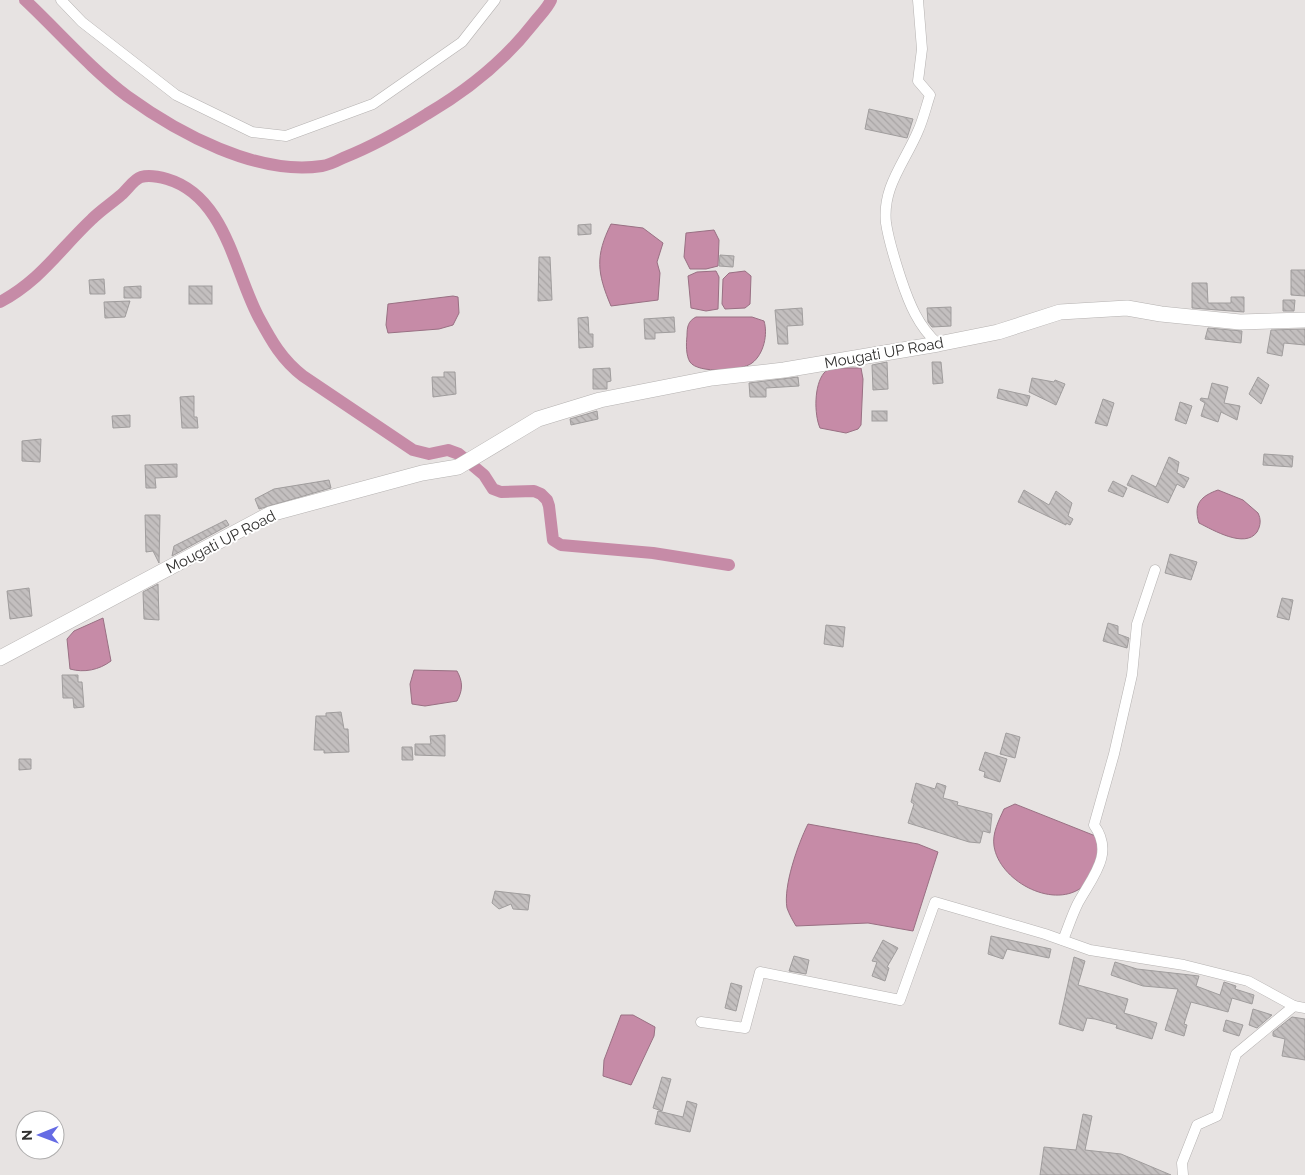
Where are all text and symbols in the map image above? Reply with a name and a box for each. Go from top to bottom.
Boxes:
street label: Mougati UP Road [823,334,945,372]
street label: Mougati UP Road [163,507,279,577]
north arrow [15,1110,65,1160]
text: N [19,1130,35,1141]

